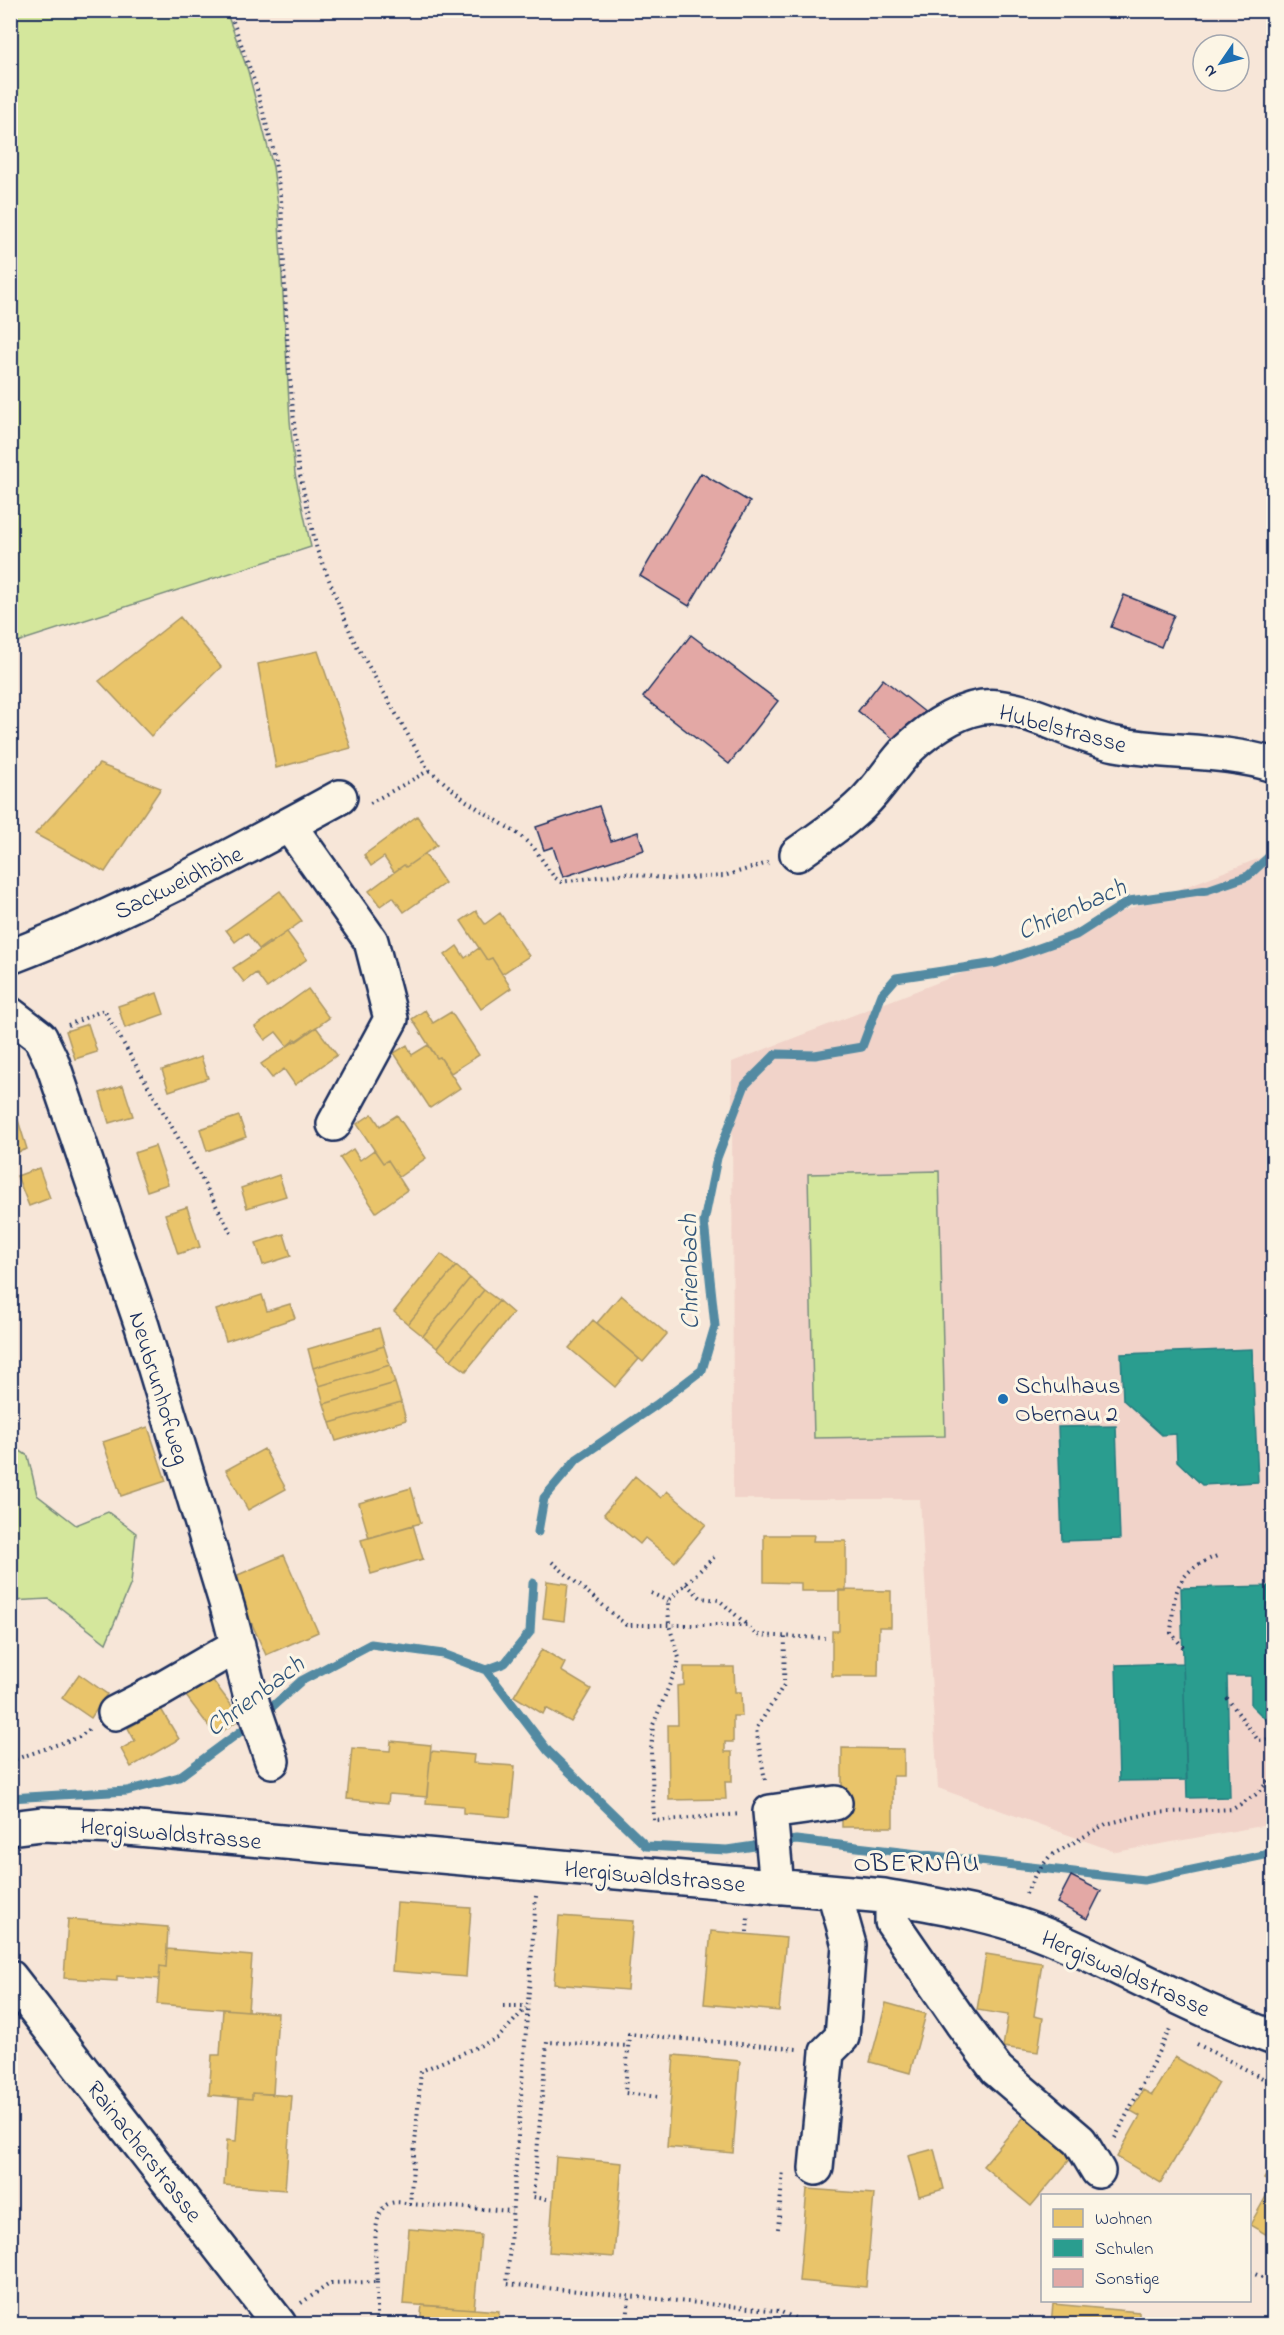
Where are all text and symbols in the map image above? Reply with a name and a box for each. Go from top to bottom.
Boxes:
north arrow [1191,33,1251,93]
text: N [1197,59,1223,82]
street label: Hubelstrasse [995,697,1130,764]
street label: Sackweidhöhe [109,838,250,930]
water label: Chrienbach [1012,870,1133,952]
water label: Chrienbach [671,1213,711,1330]
street label: Neubrunhofweg [118,1308,198,1470]
place label: Schulhaus Obernau 2 [1015,1370,1120,1433]
marker: Schulhaus Obernau 2 [996,1392,1010,1406]
water label: Chrienbach [198,1647,314,1747]
street label: Hergiswaldstrasse [79,1810,263,1861]
district label: OBERNAU [853,1845,981,1884]
street label: Hergiswaldstrasse [563,1853,747,1904]
street label: Hergiswaldstrasse [1035,1922,1215,2028]
street label: Rainacherstrasse [76,2074,210,2231]
legend [1041,2194,1251,2302]
text: Wohnen [1095,2207,1152,2233]
text: Schulen [1095,2237,1153,2263]
text: Sonstige [1095,2267,1160,2294]

